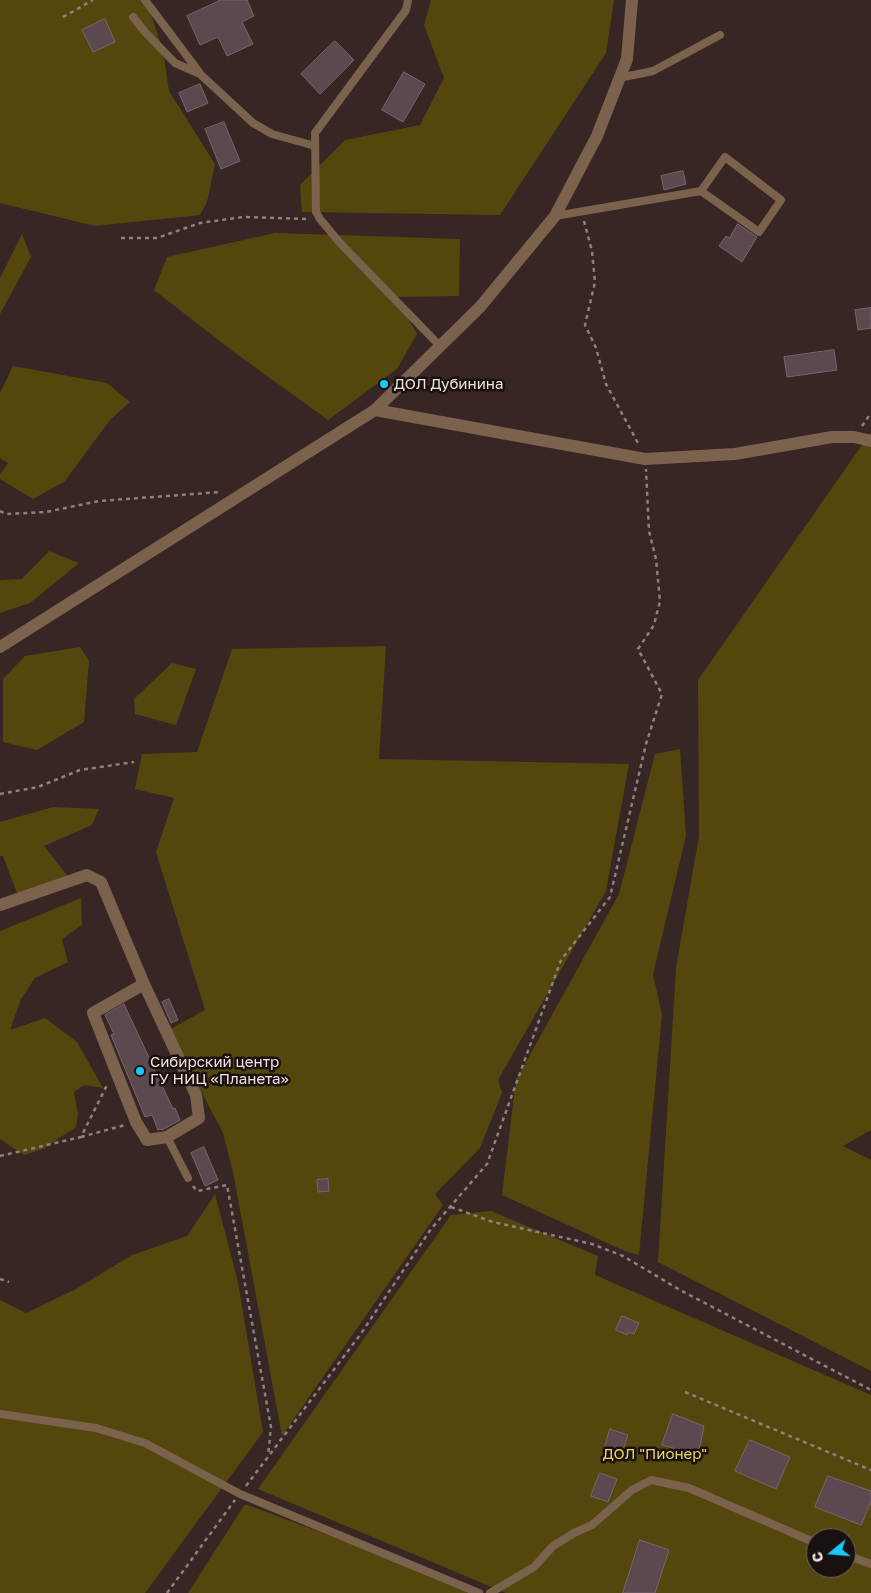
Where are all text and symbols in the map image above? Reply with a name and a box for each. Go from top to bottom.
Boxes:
place label: ДОЛ Дубинина [394,375,503,393]
marker: ДОЛ Дубинина [378,378,390,390]
place label: Сибирский центр ГУ НИЦ «Планета» [150,1053,289,1088]
marker: Сибирский центр ГУ НИЦ «Планета» [134,1065,146,1077]
park label: ДОЛ "Пионер" [603,1445,707,1463]
north arrow [806,1528,856,1578]
text: С [808,1550,827,1564]

